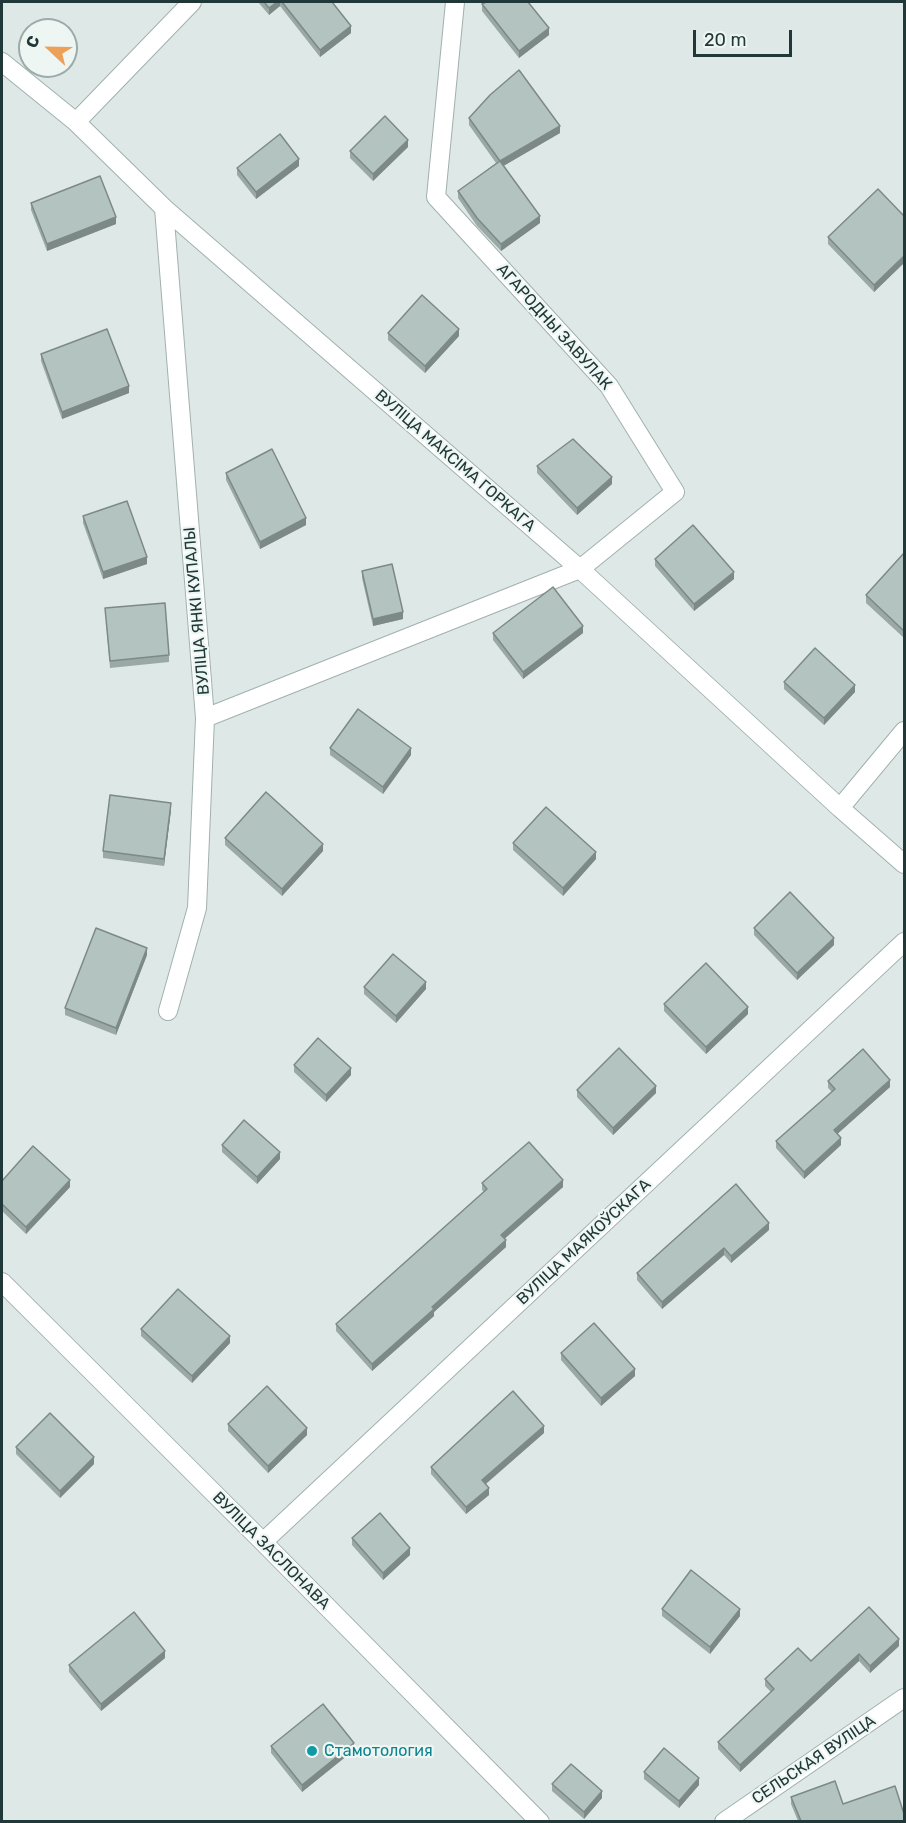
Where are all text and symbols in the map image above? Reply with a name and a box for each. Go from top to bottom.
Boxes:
north arrow [18,18,78,78]
scale bar [696,18,795,56]
text: 20 m [704,29,746,51]
text: С [22,33,44,51]
street label: АГАРОДНЫ ЗАВУЛАК [492,260,616,394]
street label: ВУЛІЦА МАКСІМА ГОРКАГА [371,386,539,536]
street label: ВУЛІЦА ЯНКІ КУПАЛЫ [180,526,214,696]
street label: ВУЛІЦА МАЯКОЎСКАГА [513,1175,655,1309]
street label: ВУЛІЦА ЗАСЛОНАВА [208,1488,334,1614]
street label: СЕЛЬСКАЯ ВУЛІЦА [748,1711,880,1809]
place label: Стамотология [324,1741,433,1761]
marker: Стамотология [305,1744,319,1758]

